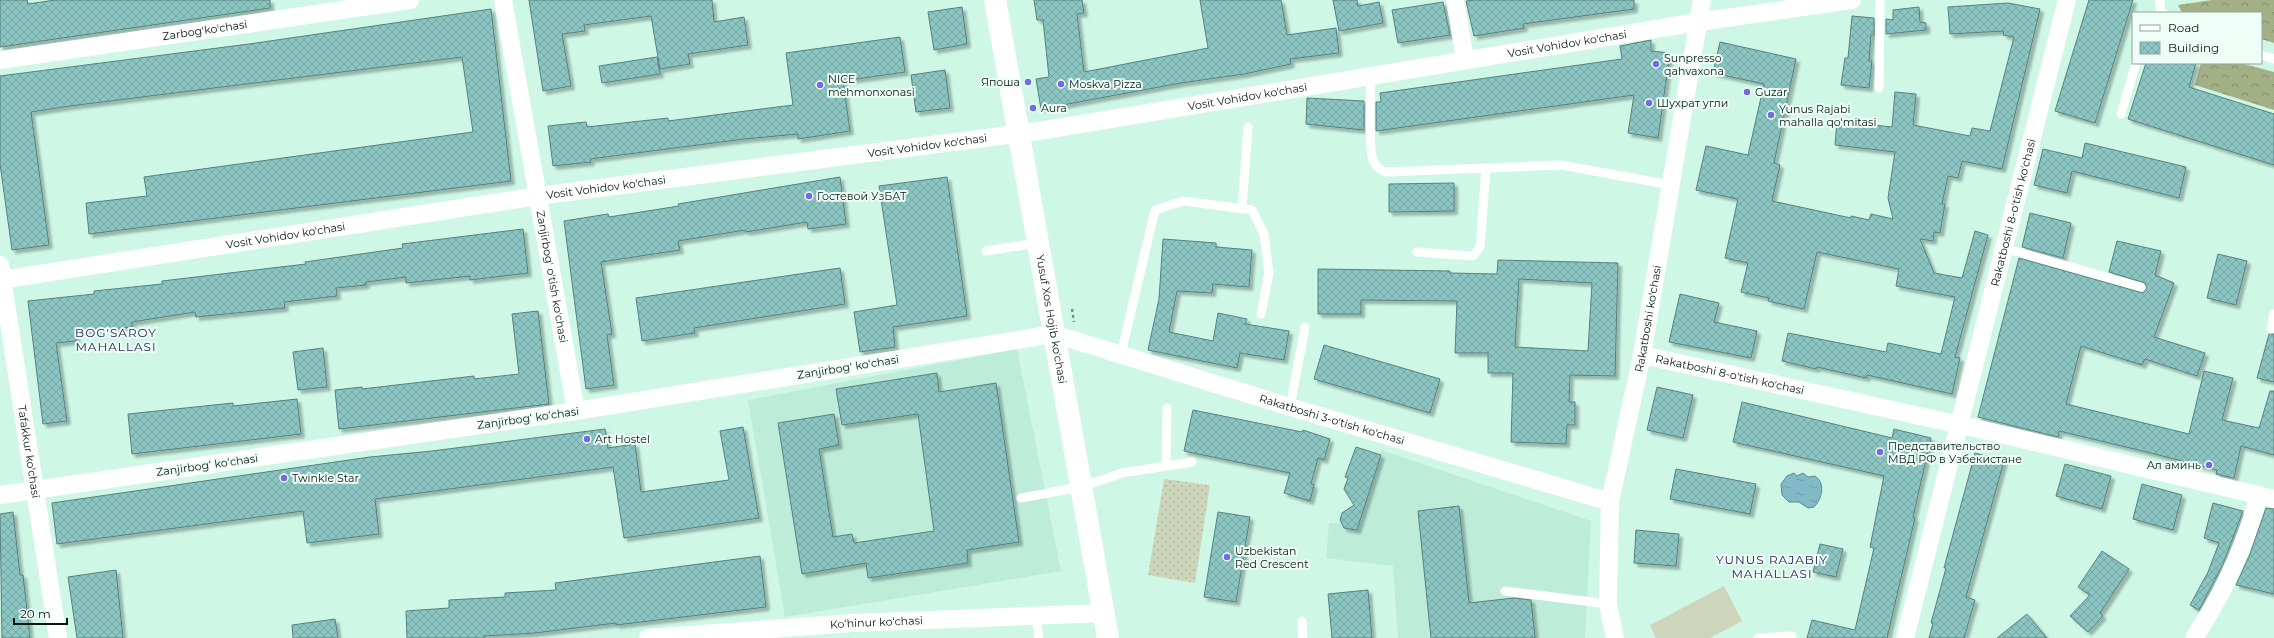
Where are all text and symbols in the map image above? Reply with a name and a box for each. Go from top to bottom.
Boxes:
legend [2132,12,2262,64]
street label: Zarbog'ko'chasi [161,17,248,43]
text: Road [2168,20,2199,35]
street label: Vosit Vohidov ko'chasi [1506,27,1628,60]
text: Building [2168,40,2219,55]
place label: Sunpresso qahvaxona [1664,51,1724,78]
marker: Sunpresso qahvaxona [1651,59,1661,69]
place label: NICE mehmonxonasi [828,72,915,99]
place label: Япоша [981,75,1020,89]
marker: Япоша [1023,77,1033,87]
place label: Moskva Pizza [1069,77,1142,91]
marker: Moskva Pizza [1056,79,1066,89]
marker: NICE mehmonxonasi [815,80,825,90]
street label: Vosit Vohidov ko'chasi [1187,80,1308,113]
place label: Guzar [1755,85,1787,99]
marker: Guzar [1742,87,1752,97]
place label: Шухрат угли [1657,96,1728,110]
marker: Шухрат угли [1644,98,1654,108]
place label: Aura [1041,101,1067,115]
place label: Yunus Rajabi mahalla qo'mitasi [1779,102,1876,129]
marker: Aura [1028,103,1038,113]
marker: Yunus Rajabi mahalla qo'mitasi [1766,110,1776,120]
street label: Vosit Vohidov ko'chasi [867,131,988,160]
street label: Rakatboshi 8-o'tish ko'chasi [1988,137,2039,288]
street label: Vosit Vohidov ko'chasi [545,172,667,202]
place label: Гостевой УзБАТ [817,189,907,203]
marker: Гостевой УзБАТ [804,191,814,201]
street label: Zanjirbog' o'tish ko'chasi [534,209,571,344]
street label: Vosit Vohidov ko'chasi [225,219,346,252]
street label: Yusuf Xos Hojib ko'chasi [1033,253,1070,385]
street label: Rakatboshi ko'chasi [1631,264,1664,373]
district label: BOG'SAROY MAHALLASI [75,325,157,354]
street label: Rakatboshi 8-o'tish ko'chasi [1654,351,1806,397]
street label: Zanjirbogʻ koʻchasi [796,352,900,382]
street label: Rakatboshi 3-o'tish ko'chasi [1258,391,1406,448]
street label: Tafakkur ko'chasi [15,404,43,499]
street label: Zanjirbogʻ koʻchasi [476,404,580,432]
place label: Art Hostel [595,432,650,446]
marker: Art Hostel [582,434,592,444]
place label: Представительство МВД РФ в Узбекистане [1888,439,2022,466]
marker: Представительство МВД РФ в Узбекистане [1875,447,1885,457]
street label: Zanjirbogʻ koʻchasi [155,451,259,479]
place label: Ал аминь [2147,458,2201,472]
marker: Ал аминь [2204,460,2214,470]
place label: Twinkle Star [292,471,359,485]
marker: Twinkle Star [279,473,289,483]
place label: Uzbekistan Red Crescent [1235,544,1309,571]
marker: Uzbekistan Red Crescent [1222,552,1232,562]
district label: YUNUS RAJABIY MAHALLASI [1716,552,1828,581]
scale bar [14,600,67,626]
text: 20 m [20,606,51,621]
street label: Ko‘hinur ko‘chasi [830,613,923,632]

